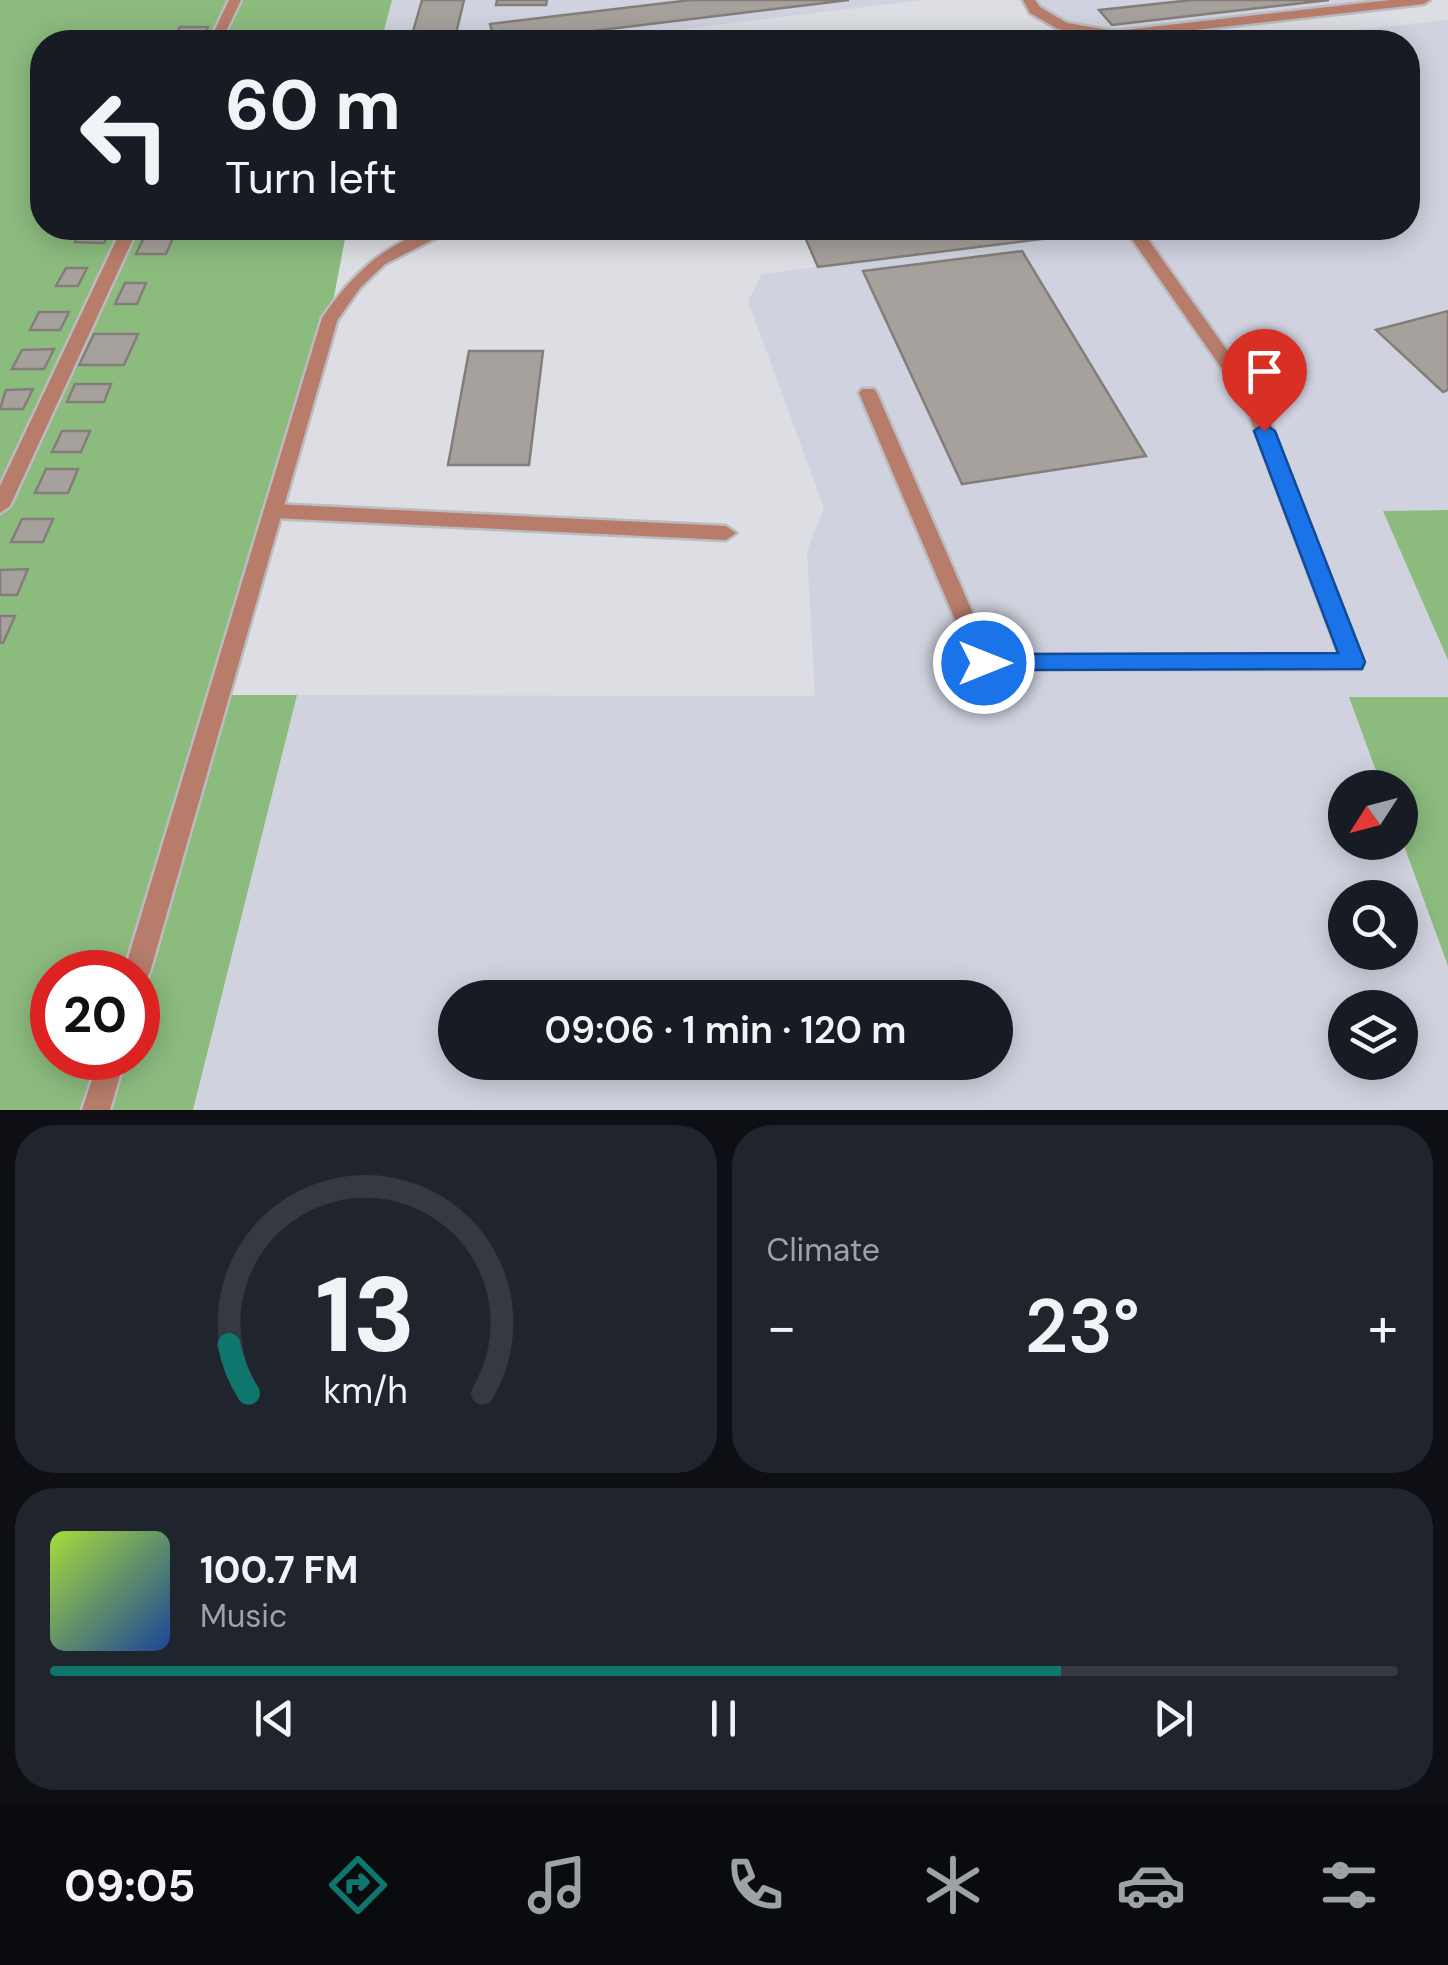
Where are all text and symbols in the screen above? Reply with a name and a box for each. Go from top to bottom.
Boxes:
text: 60 m [225,60,401,151]
icon: left [60,70,190,200]
text: Turn left [225,148,397,207]
pin [1222,329,1307,432]
icon: arrive [1237,344,1292,399]
position arrow [932,611,1036,715]
north arrow [1328,770,1418,860]
map controls [1328,770,1418,1080]
button: search [1328,880,1418,970]
speed limit sign: 20 [30,950,160,1080]
button: layers [1328,990,1418,1080]
text: 09:06 · 1 min · 120 m [545,1005,906,1055]
text: Climate [767,1229,880,1271]
text: 13 [315,1248,416,1383]
text: 23° [1025,1278,1140,1375]
text: − [767,1291,797,1363]
text: + [1368,1291,1398,1363]
text: km/h [324,1368,408,1414]
text: 100.7 FM [200,1545,358,1595]
text: Music [200,1595,287,1637]
icon: previous [247,1691,302,1746]
icon: pause [696,1691,751,1746]
icon: next [1146,1691,1201,1746]
icon: directions [323,1850,393,1920]
icon: music [522,1850,592,1920]
icon: phone [720,1850,790,1920]
icon: climate [918,1850,988,1920]
icon: car [1116,1850,1186,1920]
icon: filters [1314,1850,1384,1920]
text: 09:05 [64,1856,195,1915]

